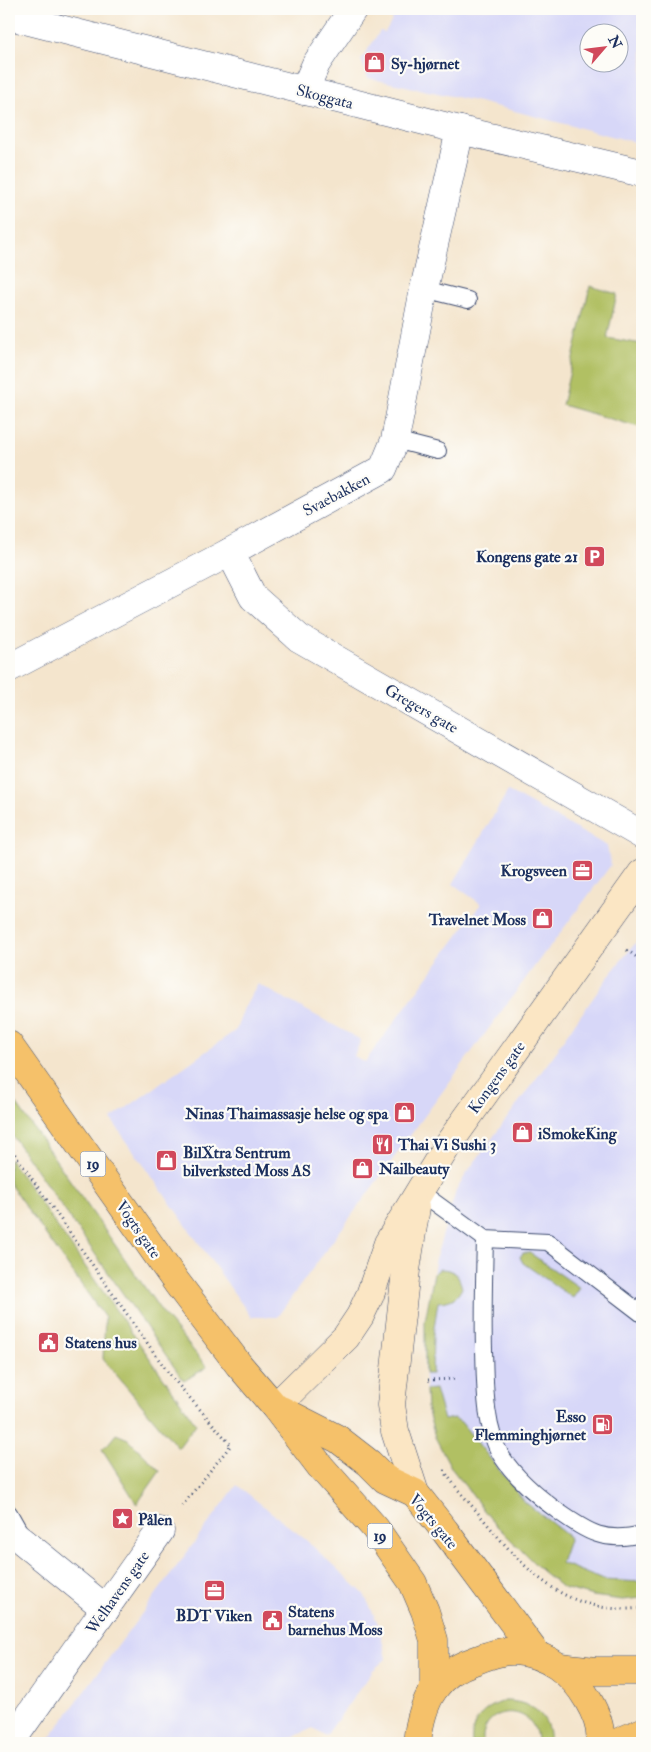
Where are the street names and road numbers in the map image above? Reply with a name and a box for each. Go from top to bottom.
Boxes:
street label: Skoggata [294,80,356,114]
street label: Svaebakken [299,469,373,521]
street label: Gregers gate [381,680,462,738]
street label: Kongens gate [464,1037,530,1118]
road number: 19 [80,1152,106,1176]
street label: Vogts gate [111,1197,165,1263]
street label: Vogts gate [404,1490,462,1554]
road number: 19 [368,1524,392,1548]
street label: Welhavens gate [81,1547,154,1639]

